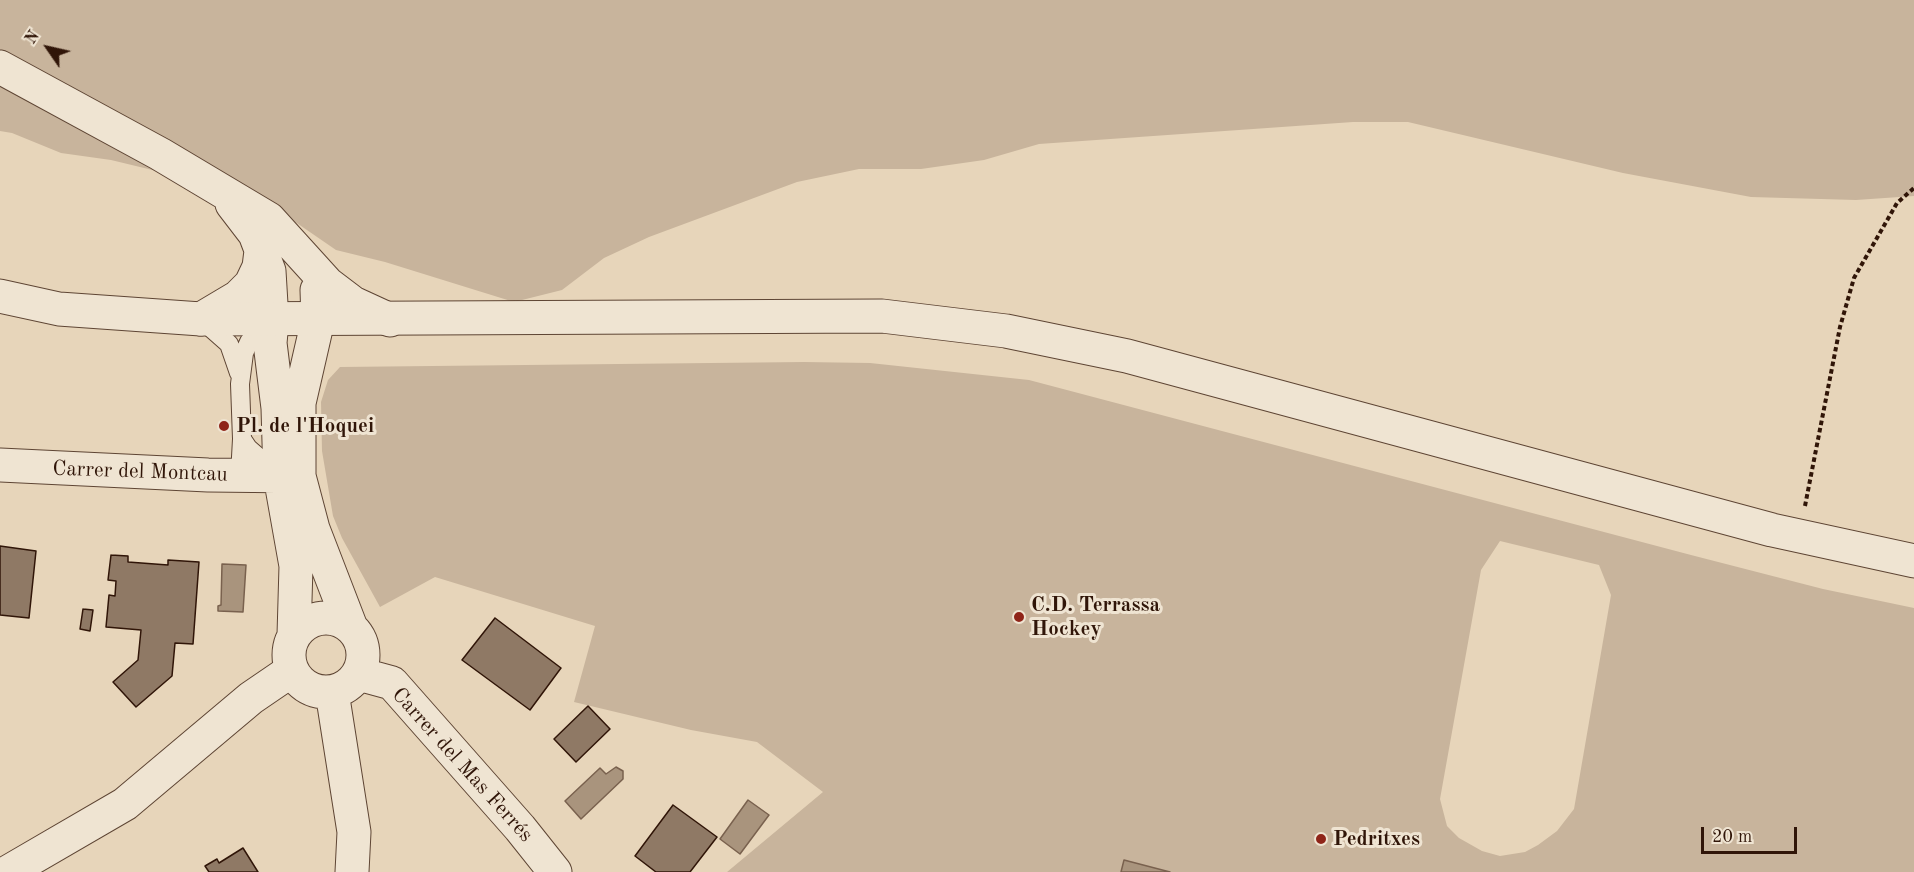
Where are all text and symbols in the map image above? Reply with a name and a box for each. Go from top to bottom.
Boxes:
north arrow [18,18,78,78]
text: N [23,28,43,47]
place label: Pl. de l'Hoquei [236,413,374,439]
marker: Pl. de l'Hoquei [217,419,231,433]
street label: Carrer del Montcau [52,456,228,488]
place label: C.D. Terrassa Hockey [1031,592,1160,642]
marker: C.D. Terrassa Hockey [1012,610,1026,624]
street label: Carrer del Mas Ferrés [386,683,538,847]
scale bar [1704,815,1800,853]
place label: Pedritxes [1333,826,1420,852]
text: 20 m [1712,828,1752,846]
marker: Pedritxes [1314,832,1328,846]

